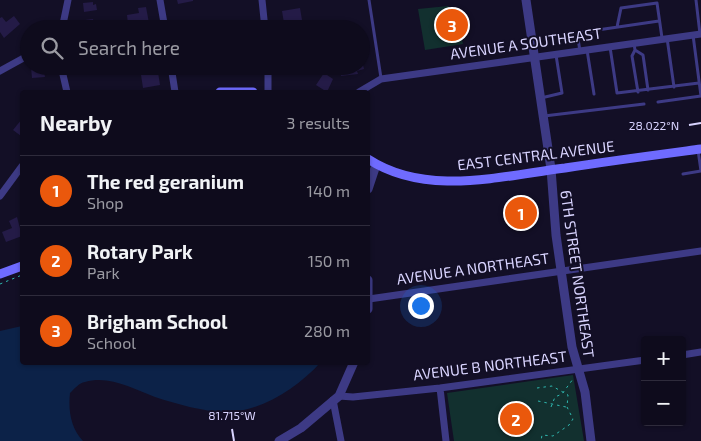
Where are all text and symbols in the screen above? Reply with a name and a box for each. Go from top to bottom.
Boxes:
pin: 3 [436,6,468,44]
search box [20,20,370,75]
street label: AVENUE A SOUTHEAST [449,23,603,63]
icon: search [38,34,66,62]
text: Search here [78,36,180,59]
text: Nearby [40,110,112,135]
text: 3 results [287,113,350,132]
text: 28.022°N [629,118,679,132]
street label: EAST CENTRAL AVENUE [456,136,616,174]
text: The red geranium [87,170,244,193]
text: 1 [53,181,59,200]
text: 140 m [307,181,350,200]
street label: 6TH STREET NORTHEAST [557,189,599,359]
text: Shop [87,193,124,212]
pin: 1 [505,194,537,232]
text: Rotary Park [87,240,193,263]
street label: AVENUE A NORTHEAST [395,248,551,288]
text: 2 [51,251,61,270]
text: 150 m [308,251,350,270]
text: Park [87,263,120,282]
your location [408,293,434,319]
text: Brigham School [87,310,228,333]
text: 3 [51,321,61,340]
text: 280 m [304,321,350,340]
text: School [87,333,136,352]
map controls [641,336,686,426]
button: + [641,336,686,381]
street label: AVENUE B NORTHEAST [412,347,568,383]
button: − [641,381,686,426]
pin: 2 [500,400,532,438]
text: 81.715°W [208,408,256,422]

